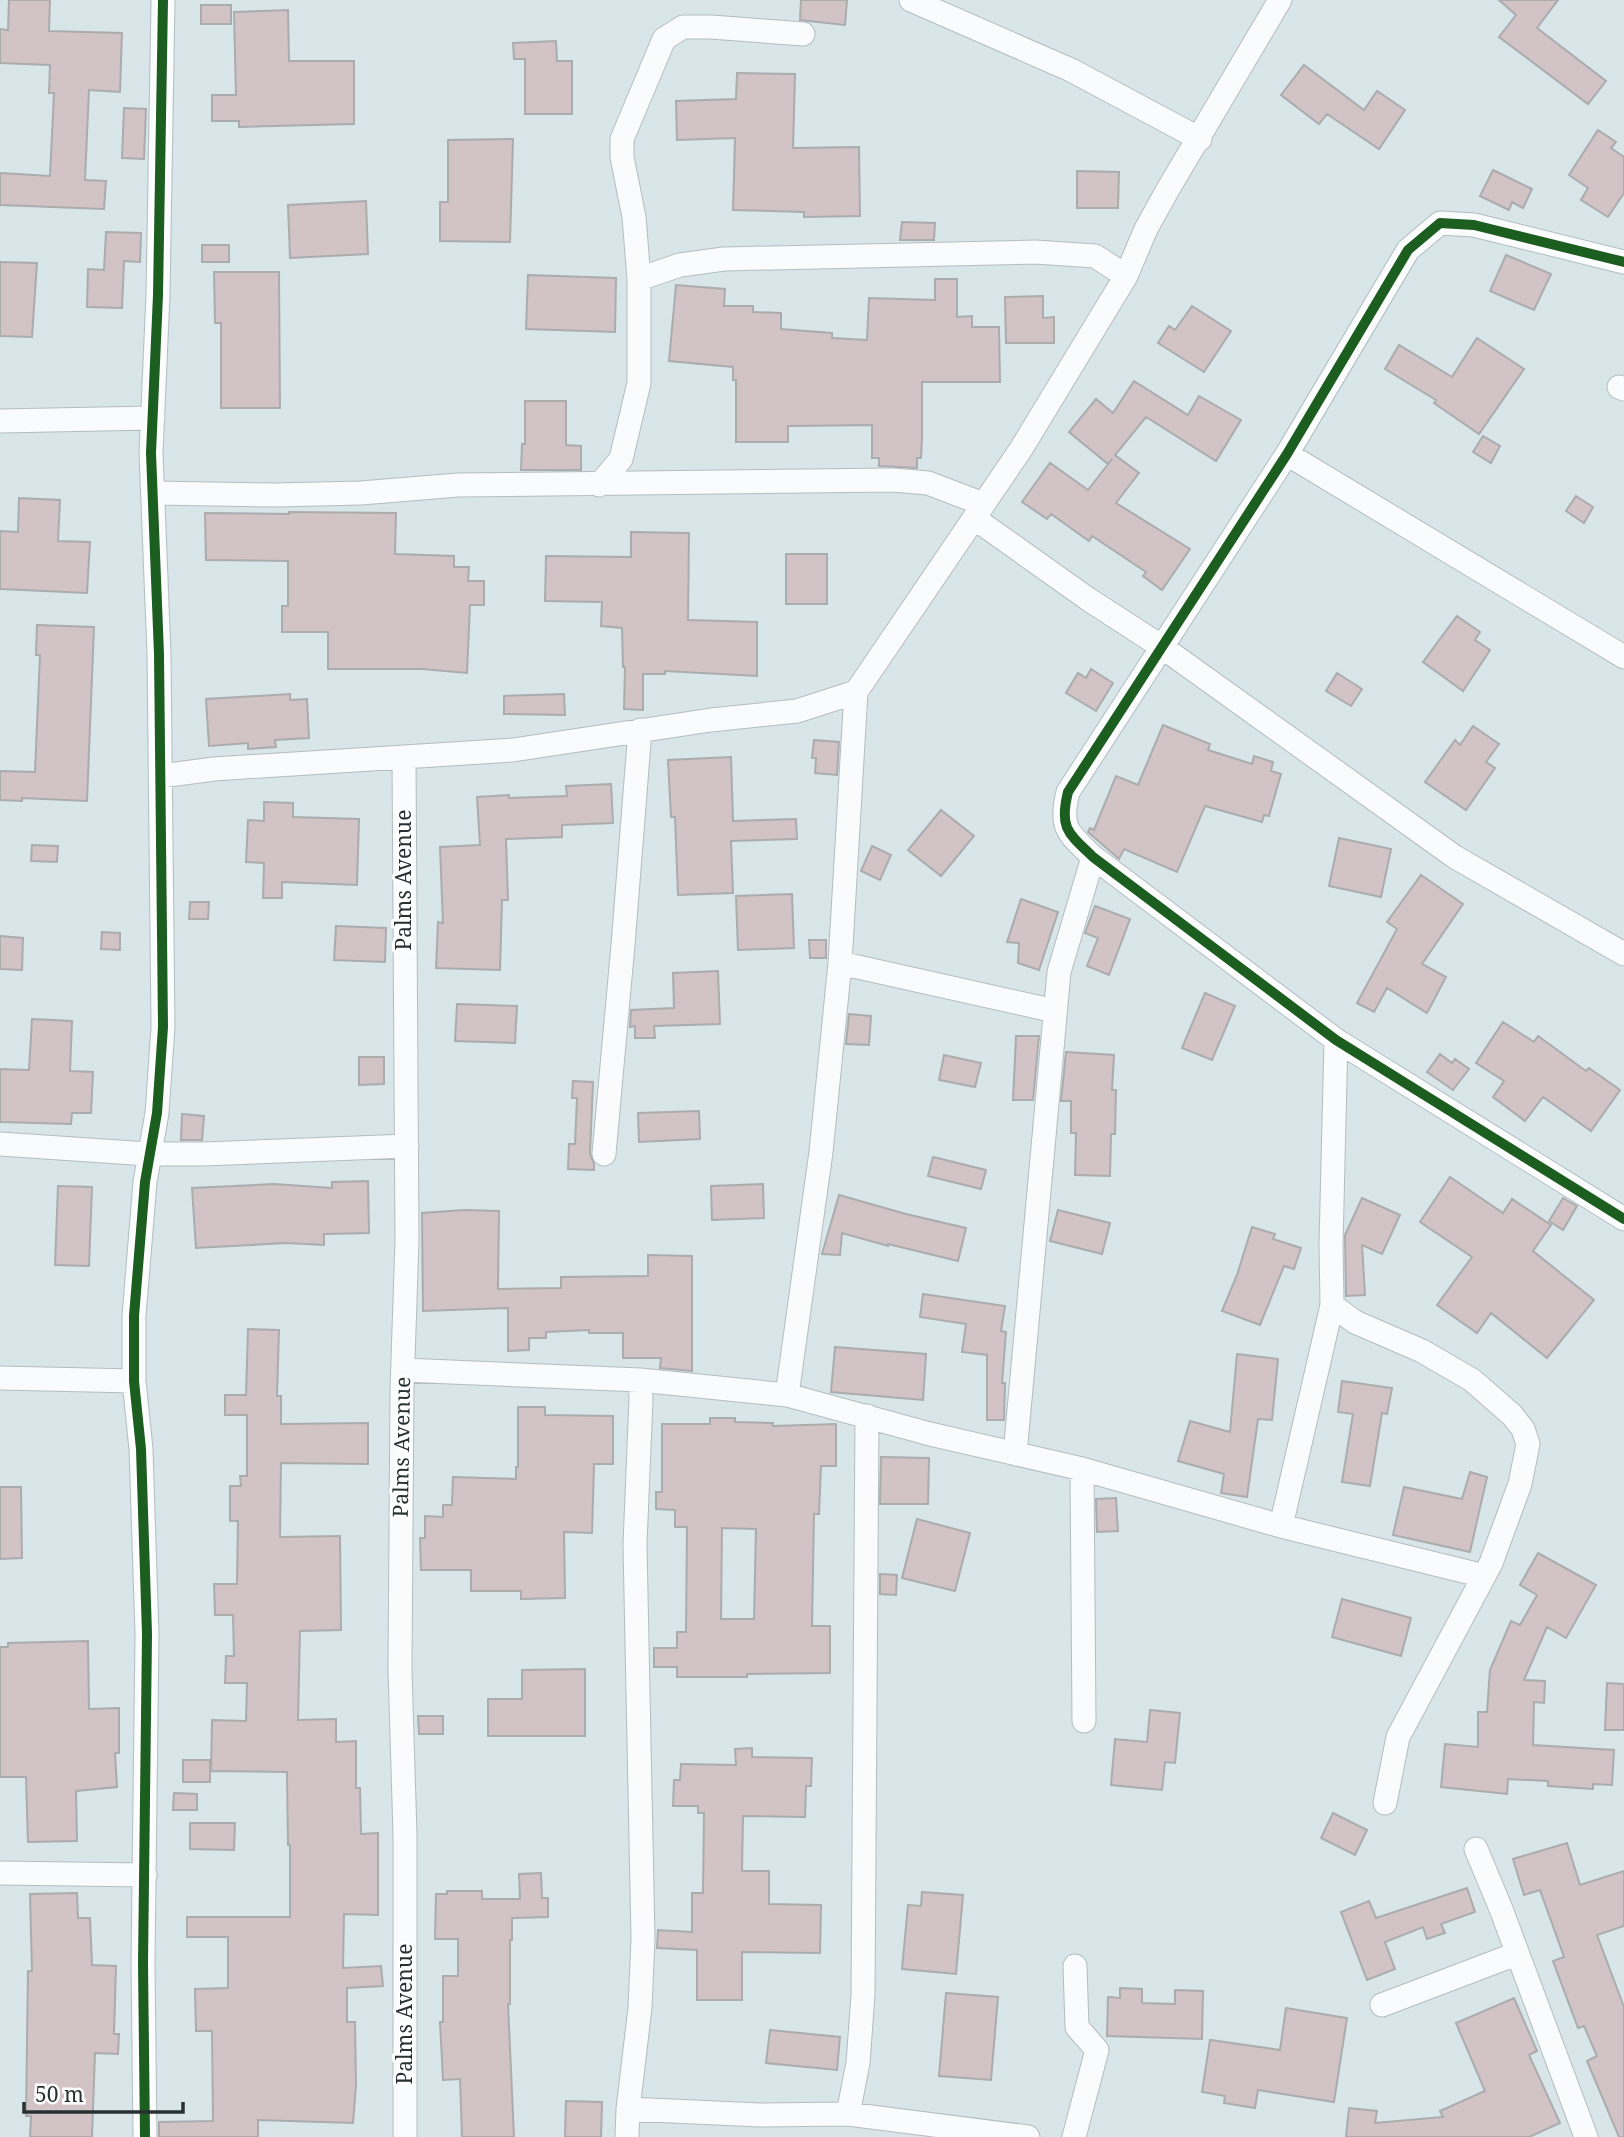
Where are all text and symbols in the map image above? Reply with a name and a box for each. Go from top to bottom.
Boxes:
street label: Palms Avenue [389,810,417,950]
street label: Palms Avenue [386,1376,416,1518]
street label: Palms Avenue [390,1944,418,2084]
scale bar [24,2070,184,2114]
text: 50 m [35,2080,84,2108]

